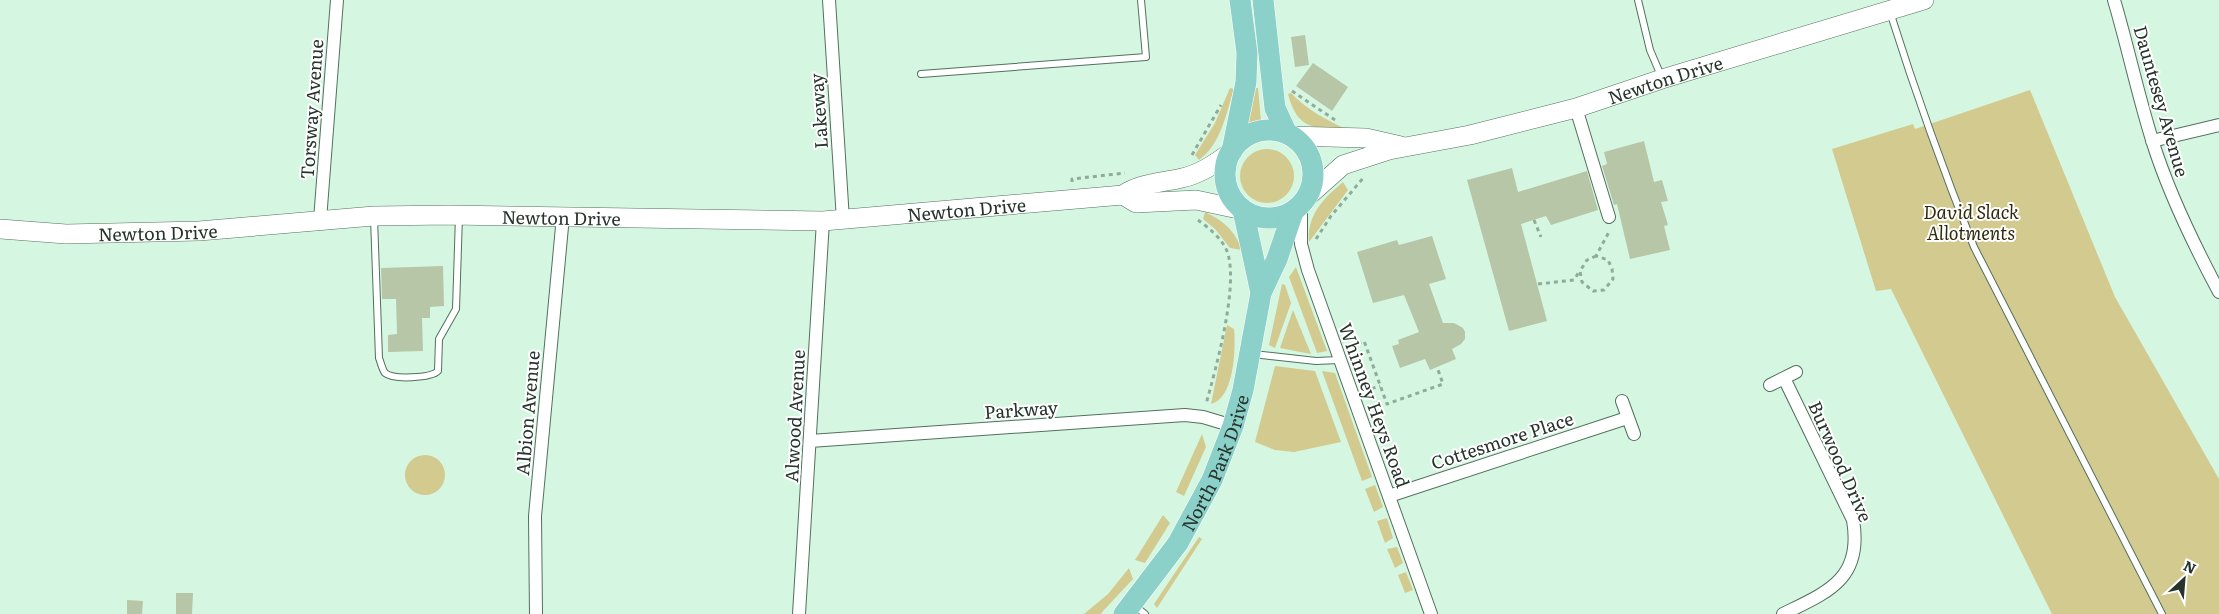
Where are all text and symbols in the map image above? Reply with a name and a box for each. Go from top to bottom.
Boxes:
street label: Dauntesey Avenue [2127,22,2197,180]
street label: Torsway Avenue [293,38,329,180]
street label: Newton Drive [1604,48,1726,110]
street label: Lakeway [802,72,834,150]
street label: Newton Drive [906,190,1027,227]
park label: David Slack Allotments [1923,198,2019,246]
street label: Newton Drive [501,202,621,231]
street label: Newton Drive [98,216,218,247]
street label: Whinney Heys Road [1333,319,1417,491]
street label: Albion Avenue [508,349,546,477]
street label: Alwood Avenue [777,349,811,483]
street label: North Park Drive [1174,391,1255,536]
street label: Parkway [983,393,1059,425]
street label: Burwood Drive [1802,396,1880,526]
street label: Cottesmore Place [1427,404,1577,476]
north arrow [2159,554,2209,604]
text: N [2180,555,2200,578]

